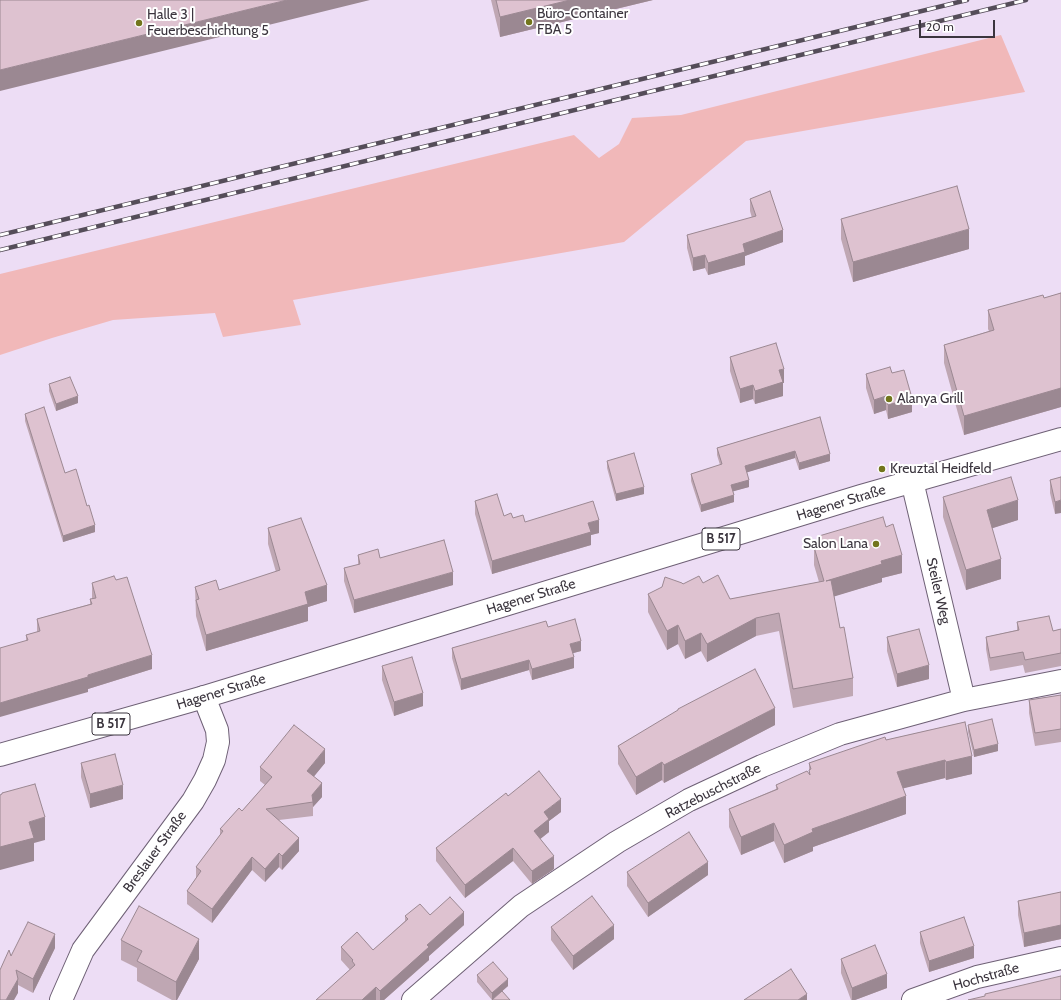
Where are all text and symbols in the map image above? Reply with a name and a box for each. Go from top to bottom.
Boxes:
place label: Büro-Container FBA 5 [537,6,628,38]
place label: Halle 3 | Feuerbeschichtung 5 [147,7,269,40]
scale bar [921,12,997,38]
marker: Büro-Container FBA 5 [524,17,534,27]
marker: Halle 3 | Feuerbeschichtung 5 [134,18,144,28]
text: 20 m [926,19,954,34]
place label: Alanya Grill [897,391,963,407]
marker: Alanya Grill [884,394,894,404]
place label: Kreuztal Heidfeld [890,461,991,477]
marker: Kreuztal Heidfeld [877,464,887,474]
street label: Hagener Straße [795,482,887,524]
road number: B 517 [702,528,740,550]
place label: Salon Lana [803,536,868,552]
marker: Salon Lana [871,539,881,549]
street label: Steiler Weg [922,556,954,626]
street label: Hagener Straße [485,576,577,618]
street label: Hagener Straße [175,671,267,713]
road number: B 517 [92,713,130,735]
street label: Ratzebuschstraße [662,760,764,822]
street label: Breslauer Straße [120,808,190,896]
street label: Hochstraße [951,960,1021,994]

